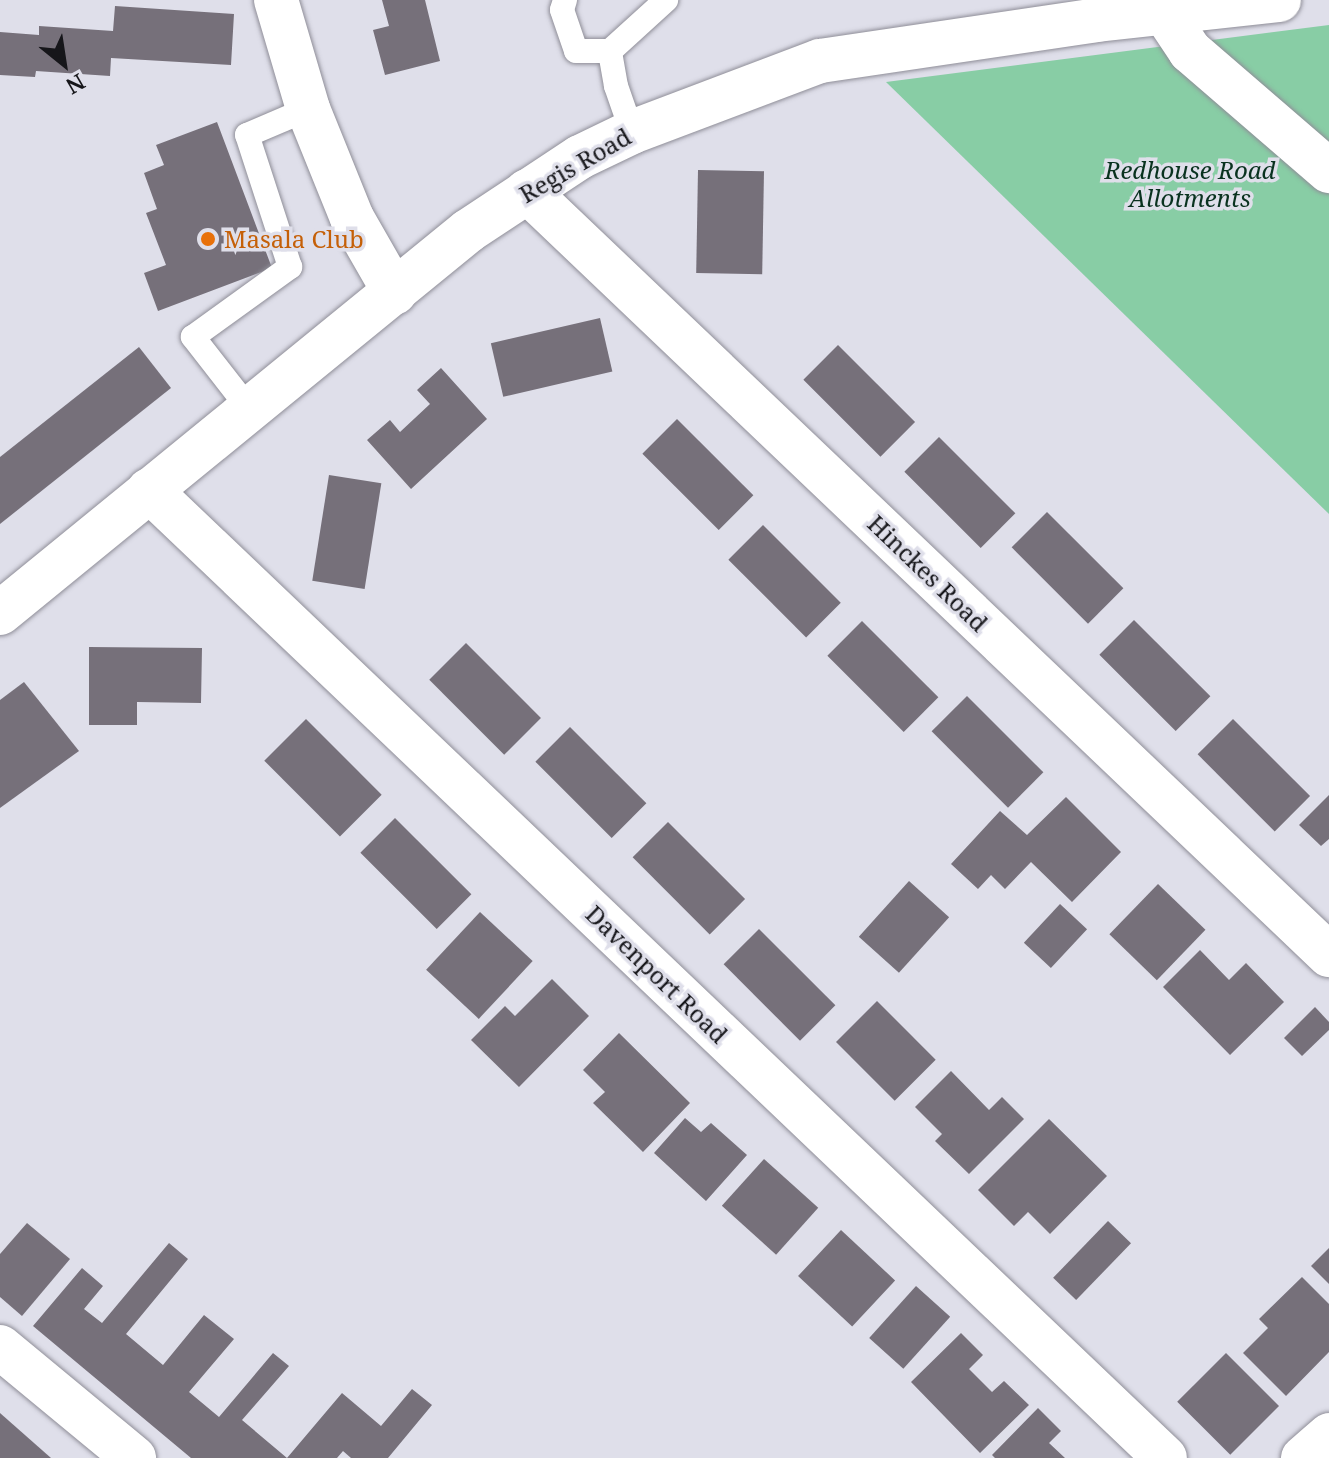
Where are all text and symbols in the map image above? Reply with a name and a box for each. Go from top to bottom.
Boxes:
north arrow [24,24,104,104]
text: N [61,67,91,102]
street label: Regis Road [514,122,636,208]
park label: Redhouse Road Allotments [1105,156,1275,212]
place label: Masala Club [224,225,364,253]
marker: Masala Club [199,230,217,248]
street label: Hinckes Road [862,509,994,637]
street label: Davenport Road [580,899,734,1049]

